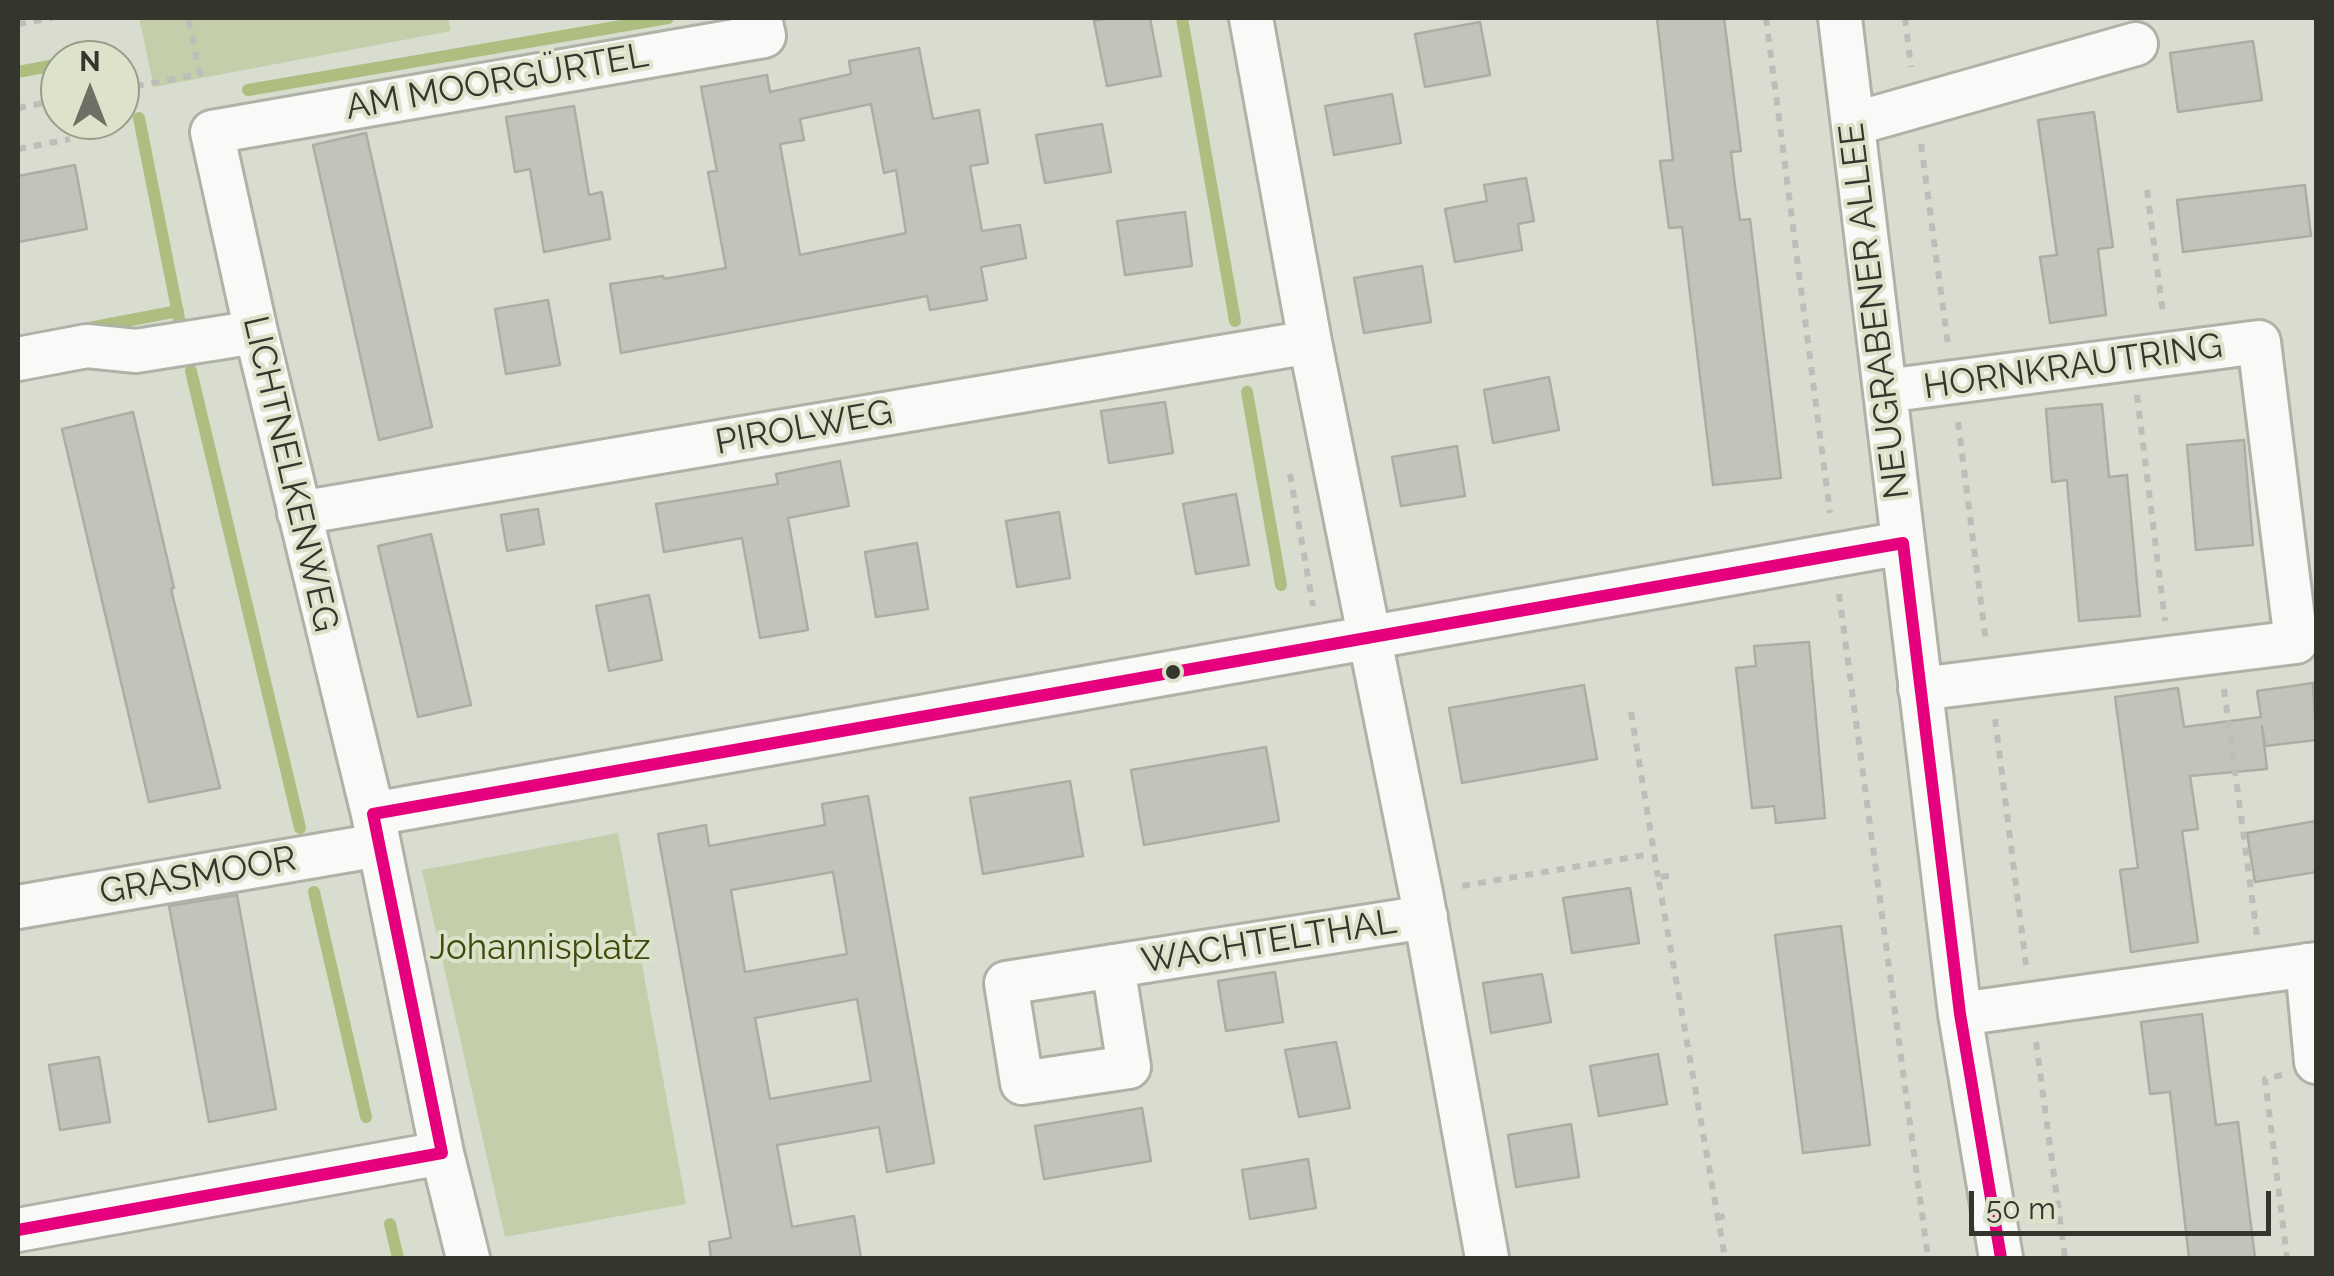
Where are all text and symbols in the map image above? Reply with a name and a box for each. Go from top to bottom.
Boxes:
street label: AM MOORGÜRTEL [342,35,652,129]
north arrow [40,40,140,140]
text: N [79,45,101,78]
street label: NEUGRABENER ALLEE [1831,121,1919,501]
street label: LICHTNELKENWEG [233,312,347,636]
street label: HORNKRAUTRING [1921,325,2225,409]
street label: PIROLWEG [712,392,896,464]
unlabelled marker [1163,662,1183,682]
street label: GRASMOOR [97,838,299,914]
street label: WACHTELTHAL [1139,901,1399,983]
park label: Johannisplatz [429,927,651,969]
scale bar [1974,1171,2276,1233]
text: 50 m [1986,1191,2056,1226]

